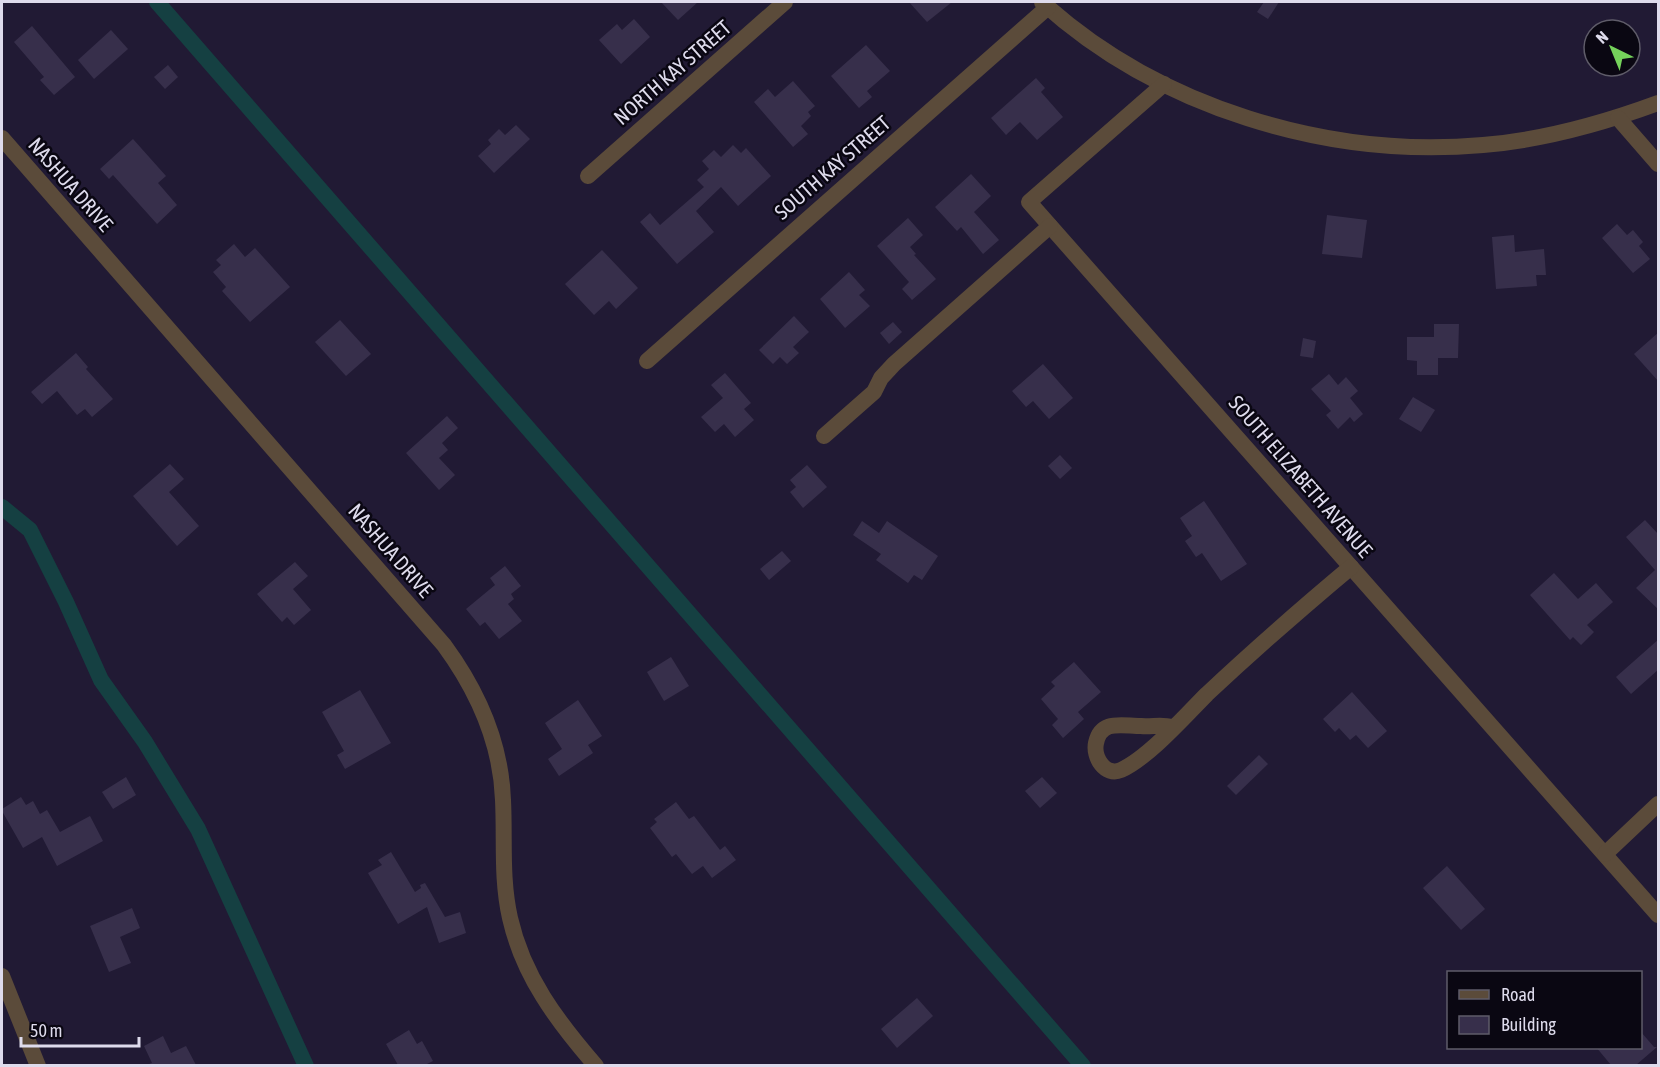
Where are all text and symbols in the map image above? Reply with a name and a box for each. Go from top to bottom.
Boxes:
street label: NORTH KAY STREET [609,15,735,129]
north arrow [1582,18,1642,78]
text: N [1592,27,1611,47]
street label: SOUTH KAY STREET [769,110,895,224]
street label: NASHUA DRIVE [24,132,118,236]
street label: SOUTH ELIZABETH AVENUE [1224,390,1378,562]
street label: NASHUA DRIVE [344,498,438,602]
legend [1447,971,1642,1049]
text: Road [1501,984,1535,1005]
scale bar [21,1010,140,1048]
text: Building [1501,1014,1556,1035]
text: 50 m [30,1020,62,1041]

